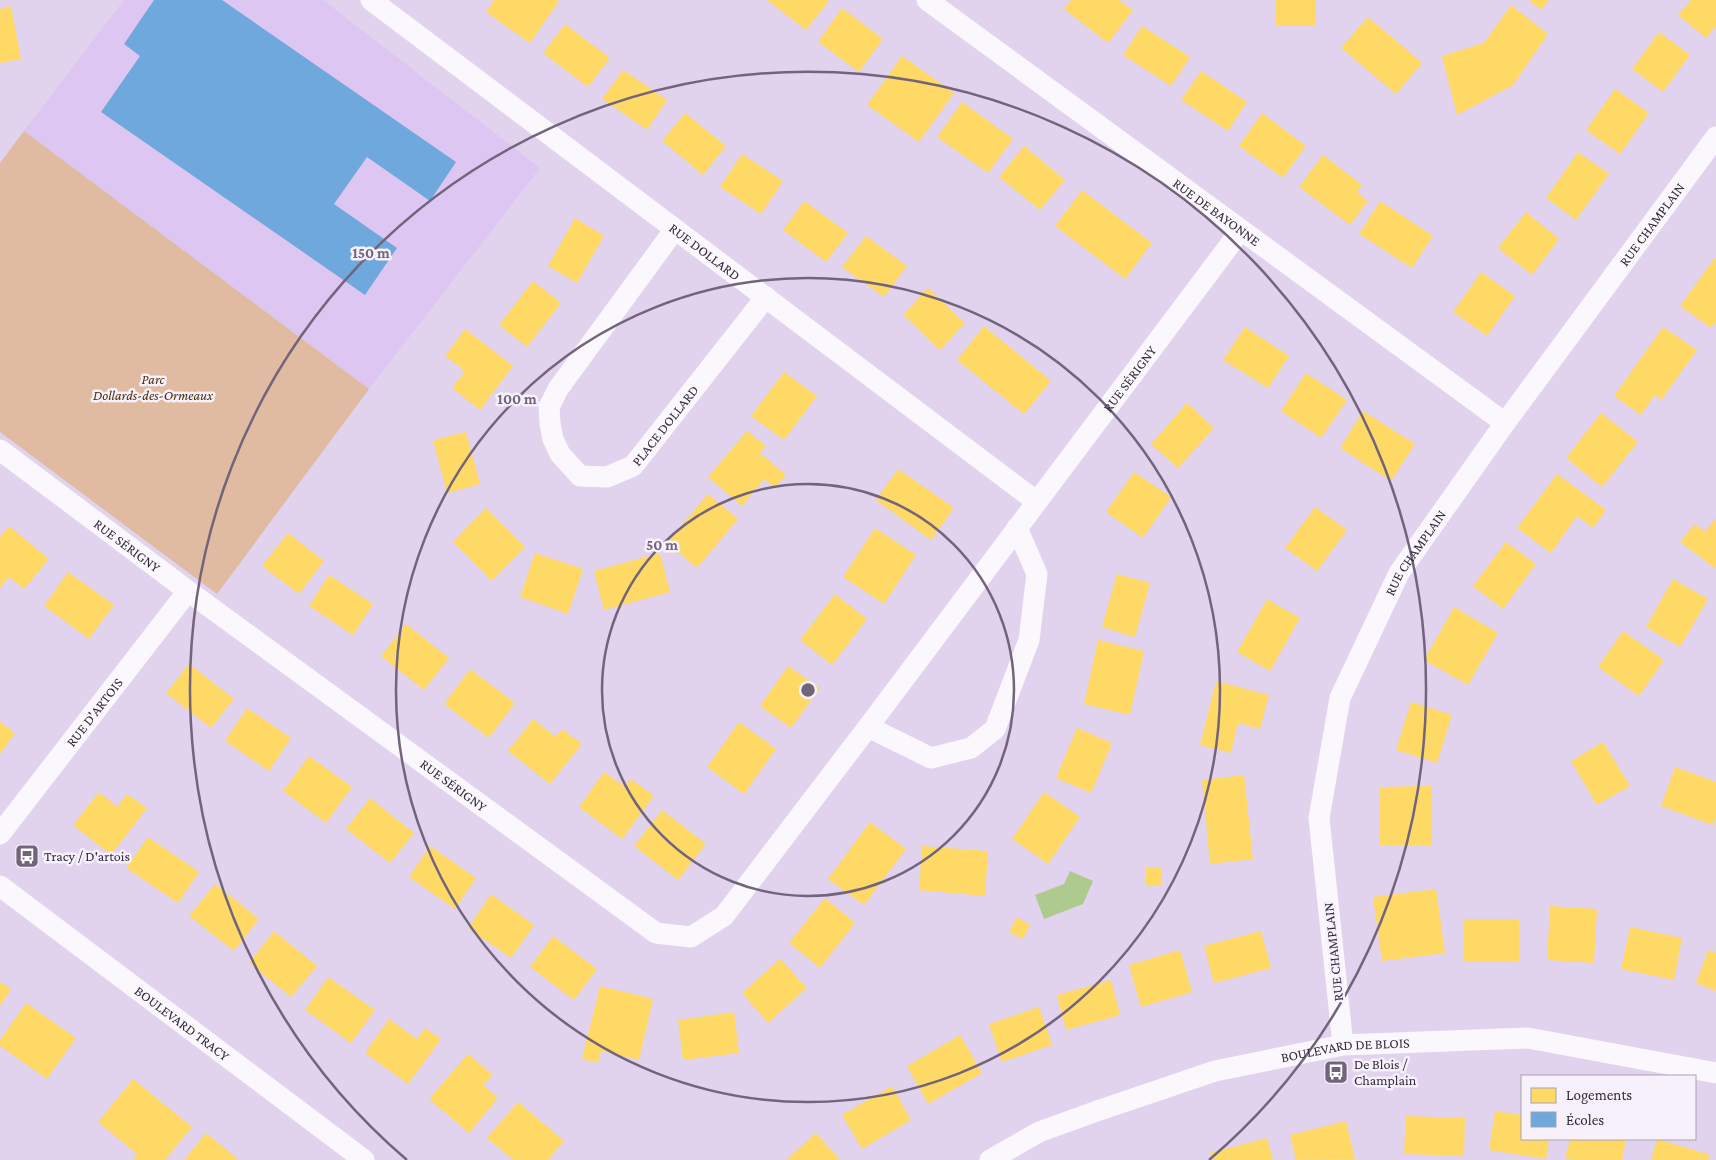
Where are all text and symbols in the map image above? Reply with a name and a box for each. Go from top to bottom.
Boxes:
street label: RUE DE BAYONNE [1170,175,1264,249]
street label: RUE CHAMPLAIN [1616,179,1688,269]
street label: RUE DOLLARD [666,220,743,283]
text: 150 m [352,245,390,261]
street label: RUE SÉRIGNY [1099,342,1160,415]
park label: Parc Dollards-des-Ormeaux [93,371,214,403]
street label: PLACE DOLLARD [628,382,702,469]
text: 100 m [497,391,537,407]
street label: RUE CHAMPLAIN [1382,507,1449,598]
street label: RUE SÉRIGNY [91,515,164,576]
text: 50 m [646,537,678,553]
street label: RUE D'ARTOIS [63,674,126,750]
centre of rings [799,681,817,699]
street label: RUE SÉRIGNY [417,756,491,815]
bus stop icon: Tracy / D'artois [14,843,40,869]
place label: Tracy / D'artois [44,848,130,864]
street label: RUE CHAMPLAIN [1320,902,1346,1002]
street label: BOULEVARD TRACY [132,982,233,1064]
street label: BOULEVARD DE BLOIS [1279,1034,1410,1065]
place label: De Blois / Champlain [1354,1056,1417,1088]
bus stop icon: De Blois / Champlain [1323,1059,1349,1085]
legend [1521,1075,1696,1140]
text: Logements [1566,1087,1632,1104]
text: Écoles [1566,1112,1604,1128]

